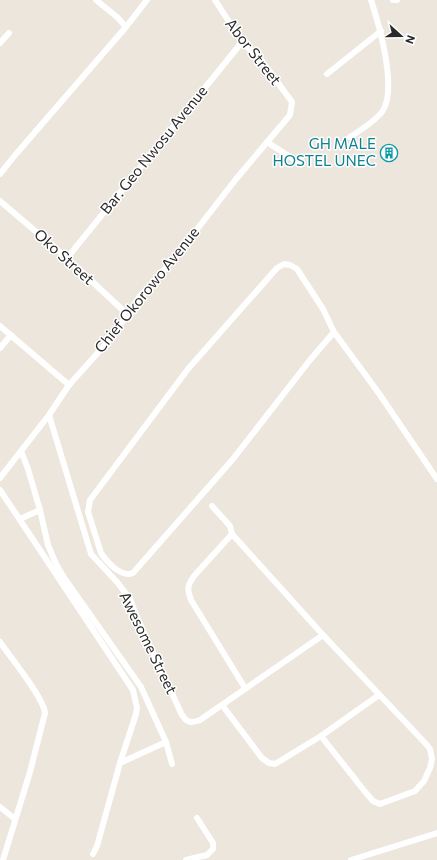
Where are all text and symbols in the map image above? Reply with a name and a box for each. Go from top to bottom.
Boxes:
street label: Abor Street [222,15,285,88]
north arrow [381,16,421,56]
text: N [403,34,418,46]
street label: Bar. Geo Nwosu Avenue [96,82,211,217]
place label: GH MALE HOSTEL UNEC [272,134,376,169]
building icon: GH MALE HOSTEL UNEC [379,143,399,163]
street label: Chief Okorowo Avenue [90,223,202,356]
street label: Oko Street [31,225,98,288]
street label: Awesome Street [116,588,181,697]

